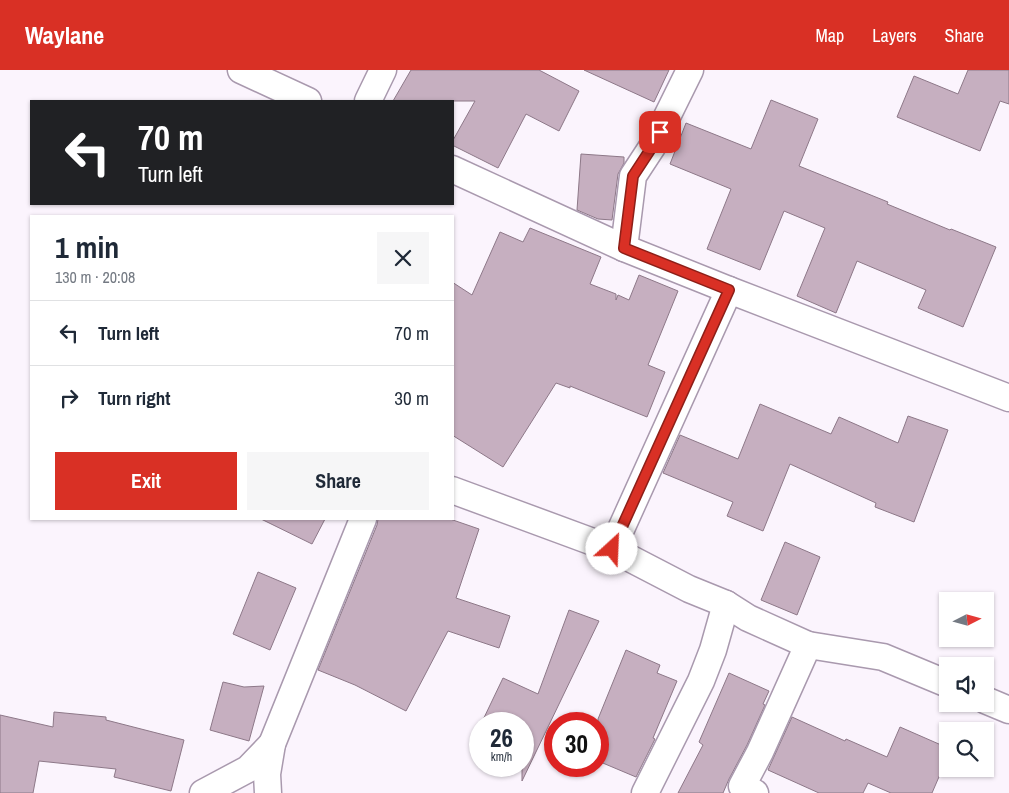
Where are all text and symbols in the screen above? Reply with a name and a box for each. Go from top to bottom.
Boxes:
text: Waylane [25,19,104,51]
text: Map [816,23,844,48]
text: Layers [872,23,917,48]
text: Share [945,23,984,48]
pin [639,111,681,153]
text: 70 m [138,114,203,161]
icon: arrive [646,118,674,146]
icon: left [55,120,120,185]
text: Turn left [138,159,203,189]
text: 1 min [55,227,119,267]
button: close [377,232,429,284]
text: 130 m · 20:08 [55,266,135,288]
icon: left [55,319,83,347]
text: Turn left [98,320,159,346]
text: 70 m [394,320,429,346]
icon: right [55,384,83,412]
text: Turn right [98,385,170,411]
text: 30 m [394,385,429,411]
button: Exit [55,452,237,510]
button: Share [247,452,429,510]
position arrow [585,522,637,574]
north arrow [939,592,994,648]
map controls [939,592,994,777]
button: sound [939,657,994,712]
speed limit sign: 30 [544,712,609,777]
text: 26 [490,721,513,755]
button: search [939,722,994,777]
text: km/h [491,749,512,765]

